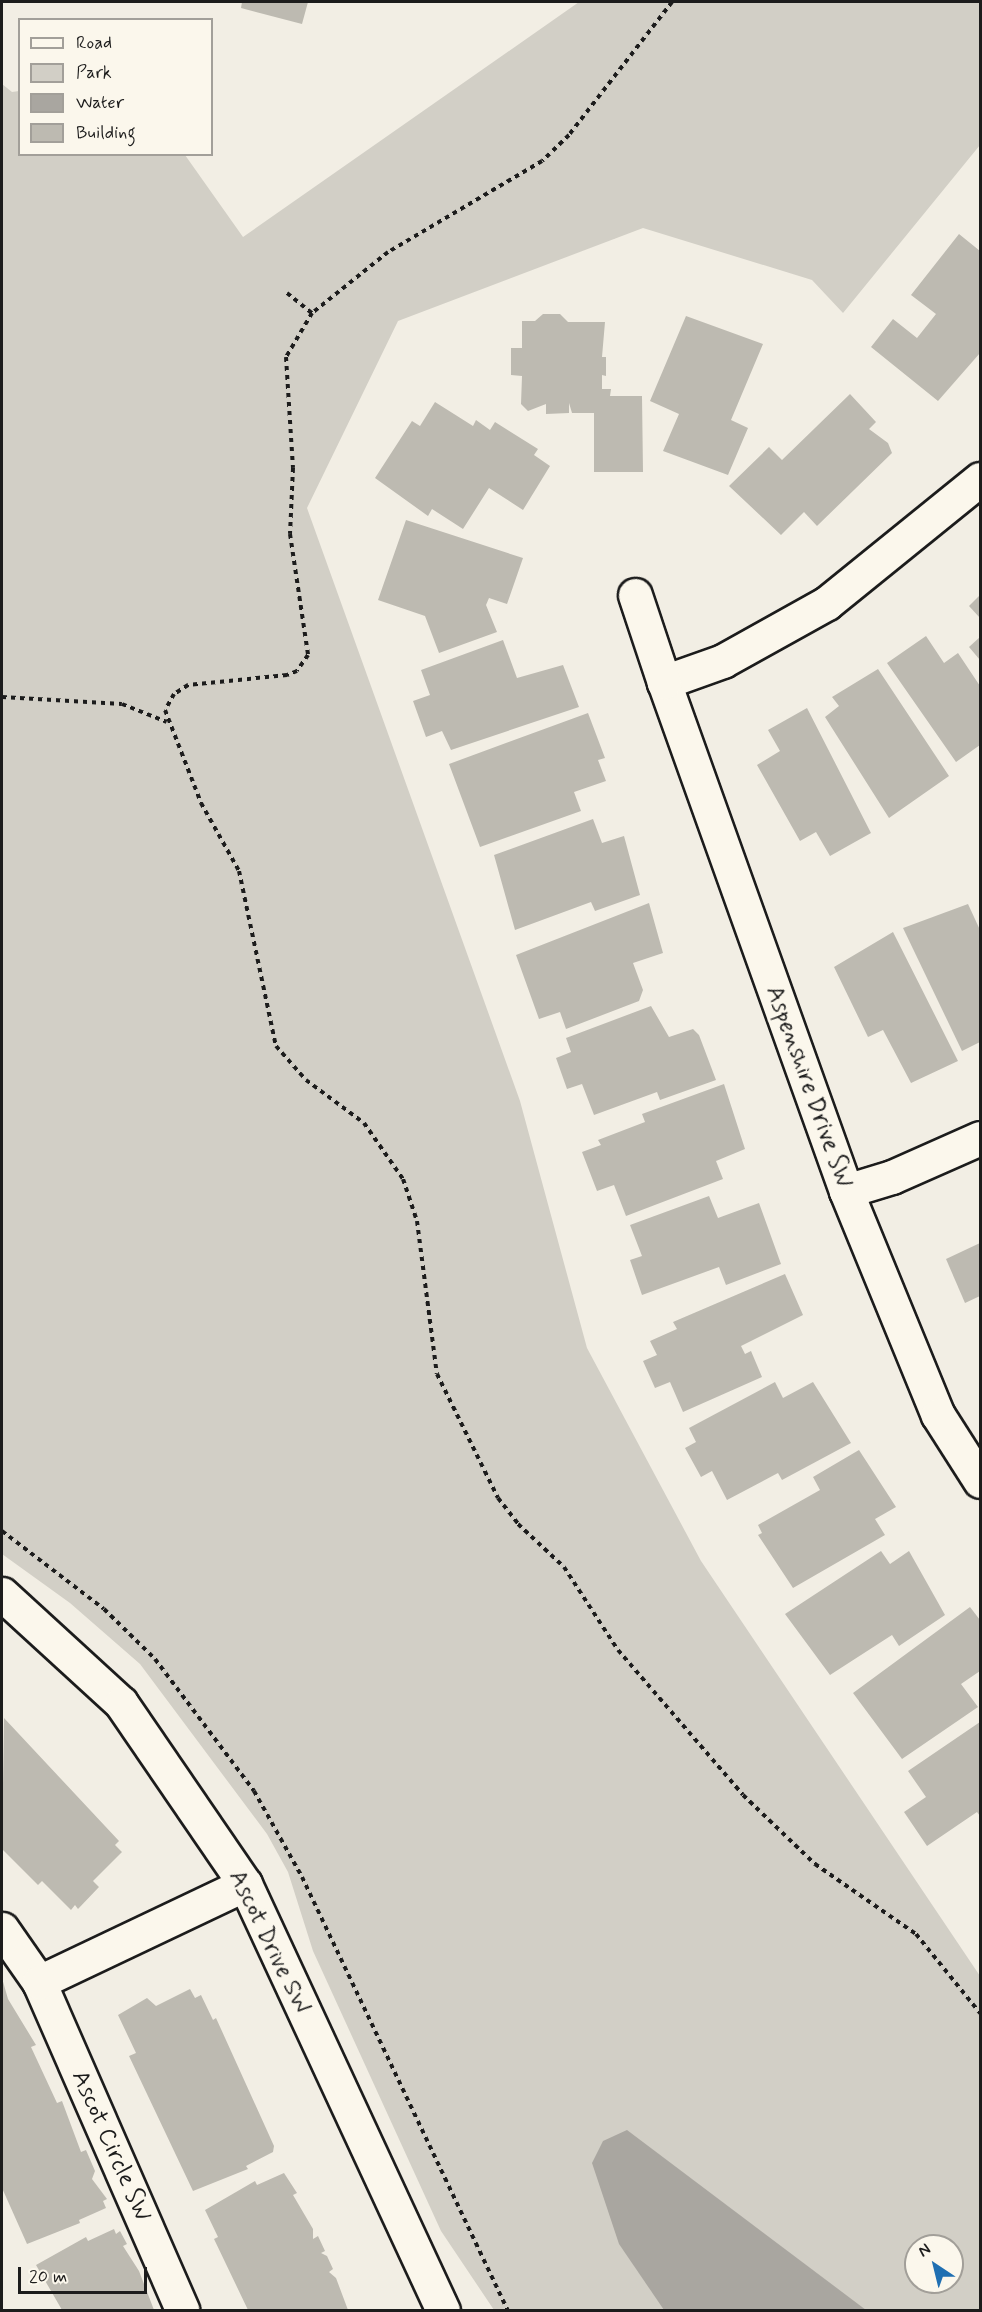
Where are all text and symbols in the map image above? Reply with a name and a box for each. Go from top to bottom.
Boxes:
legend [18,18,213,156]
text: Road [76,31,112,55]
text: Park [76,61,112,85]
text: Water [76,91,124,115]
text: Building [76,121,136,145]
street label: Aspenshire Drive SW [759,983,859,1191]
street label: Ascot Drive SW [222,1866,316,2018]
street label: Ascot Circle SW [65,2066,157,2226]
north arrow [904,2234,964,2294]
text: N [914,2239,935,2262]
scale bar [21,2255,150,2293]
text: 20 m [29,2265,67,2289]

